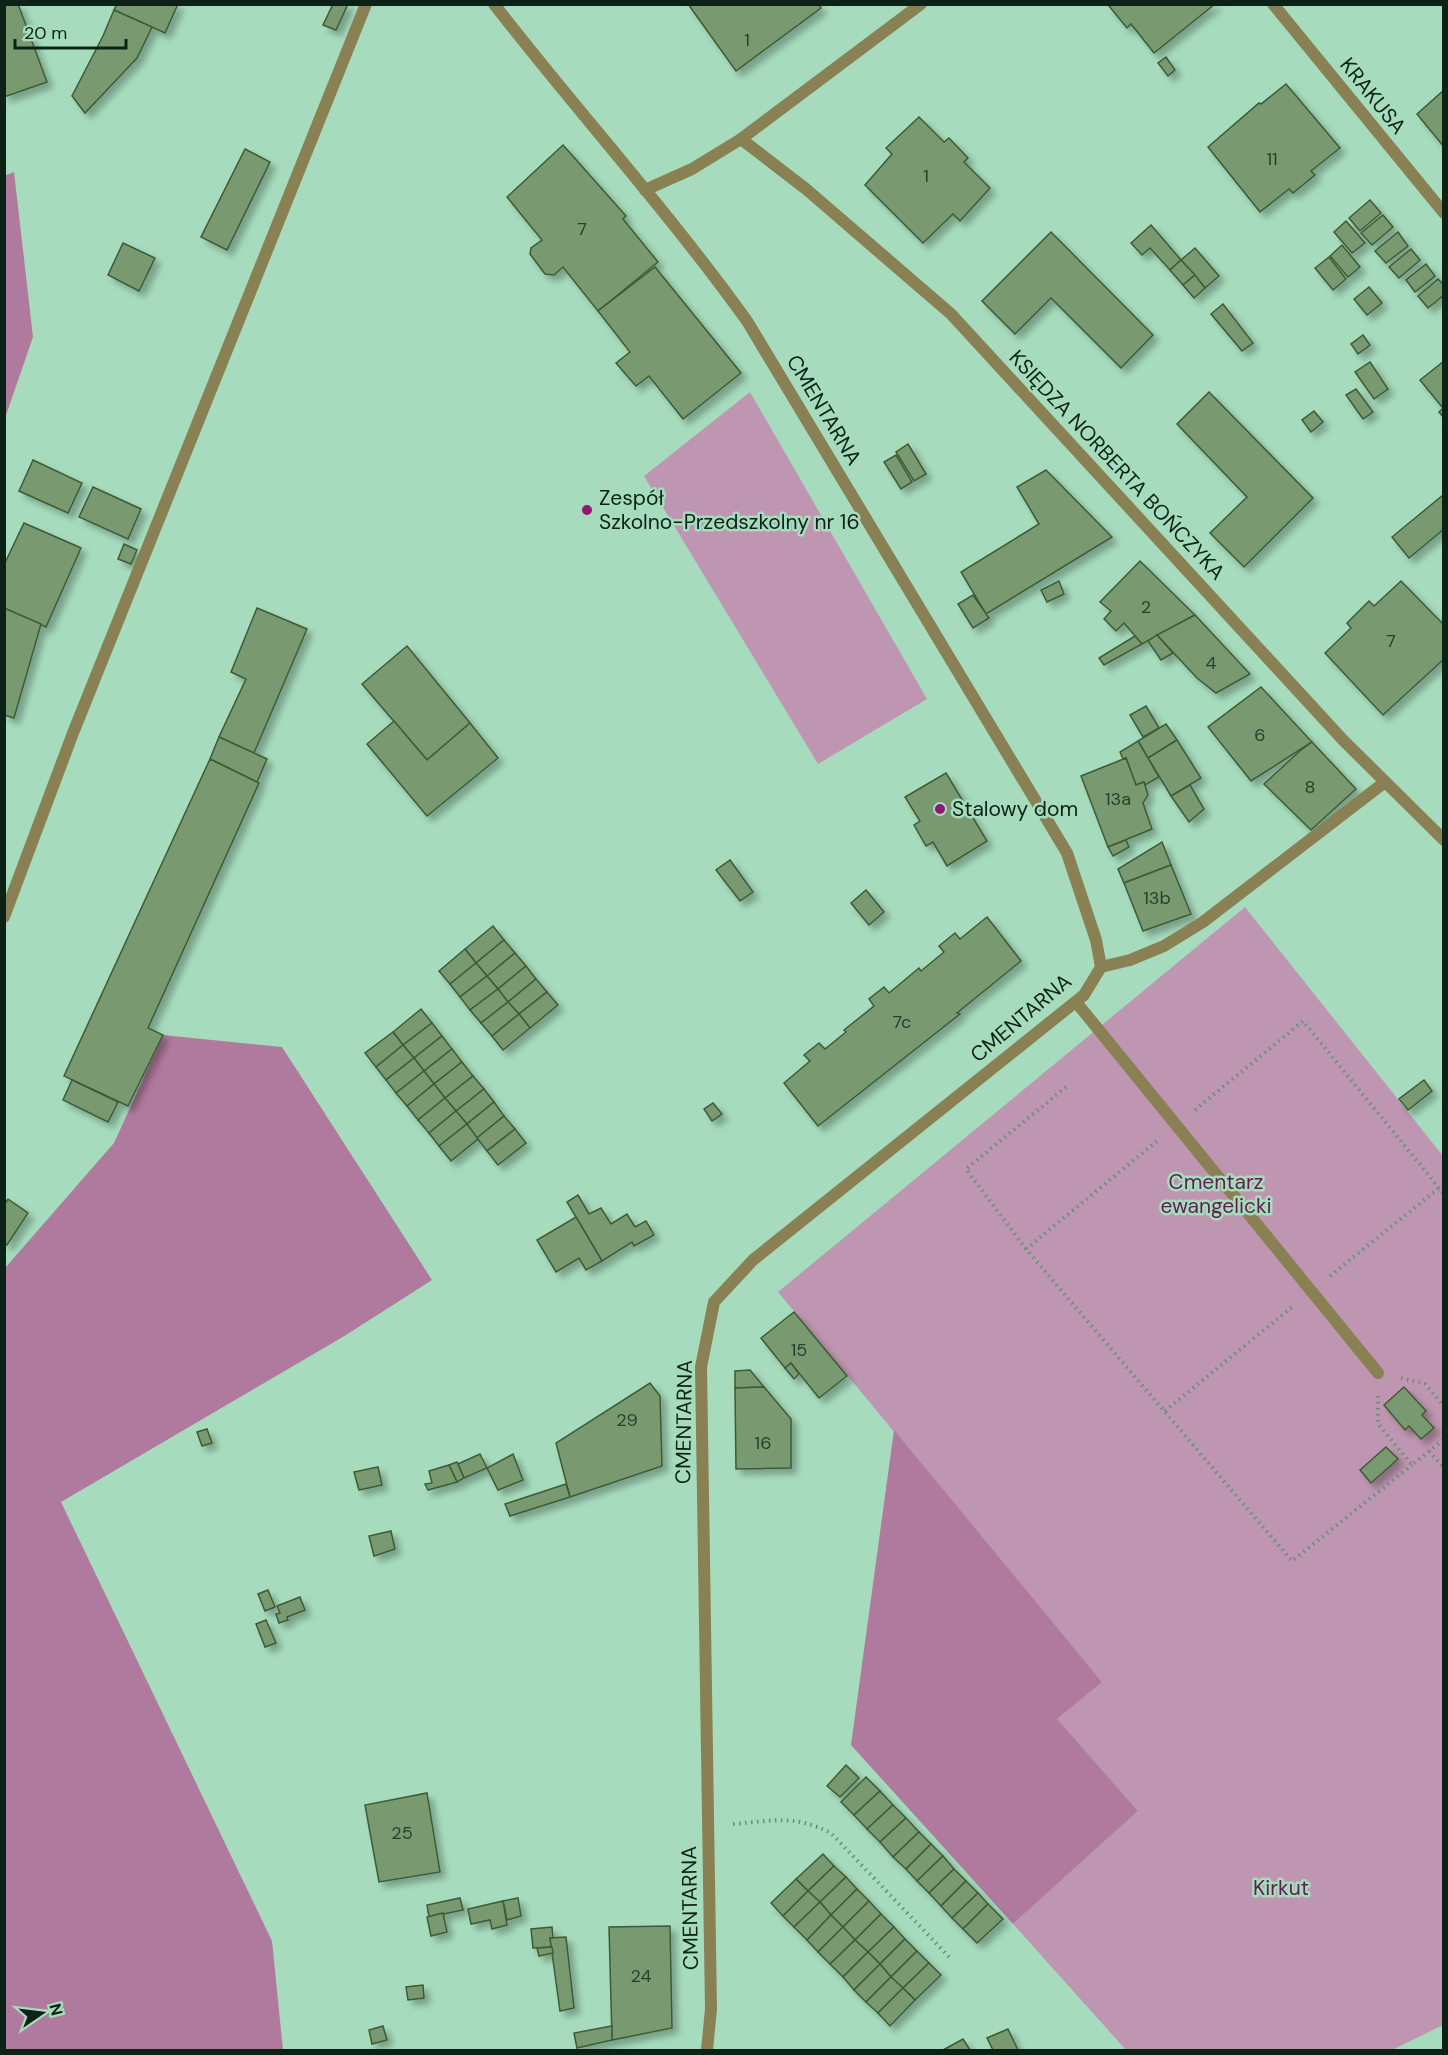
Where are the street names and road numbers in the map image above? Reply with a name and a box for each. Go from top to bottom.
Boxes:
street label: KRAKUSA [1334,52,1412,140]
street label: KSIĘDZA NORBERTA BOŃCZYKA [1003,344,1231,586]
street label: CMENTARNA [780,350,868,470]
street label: CMENTARNA [964,967,1078,1069]
street label: CMENTARNA [669,1360,699,1484]
street label: CMENTARNA [675,1846,705,1970]

